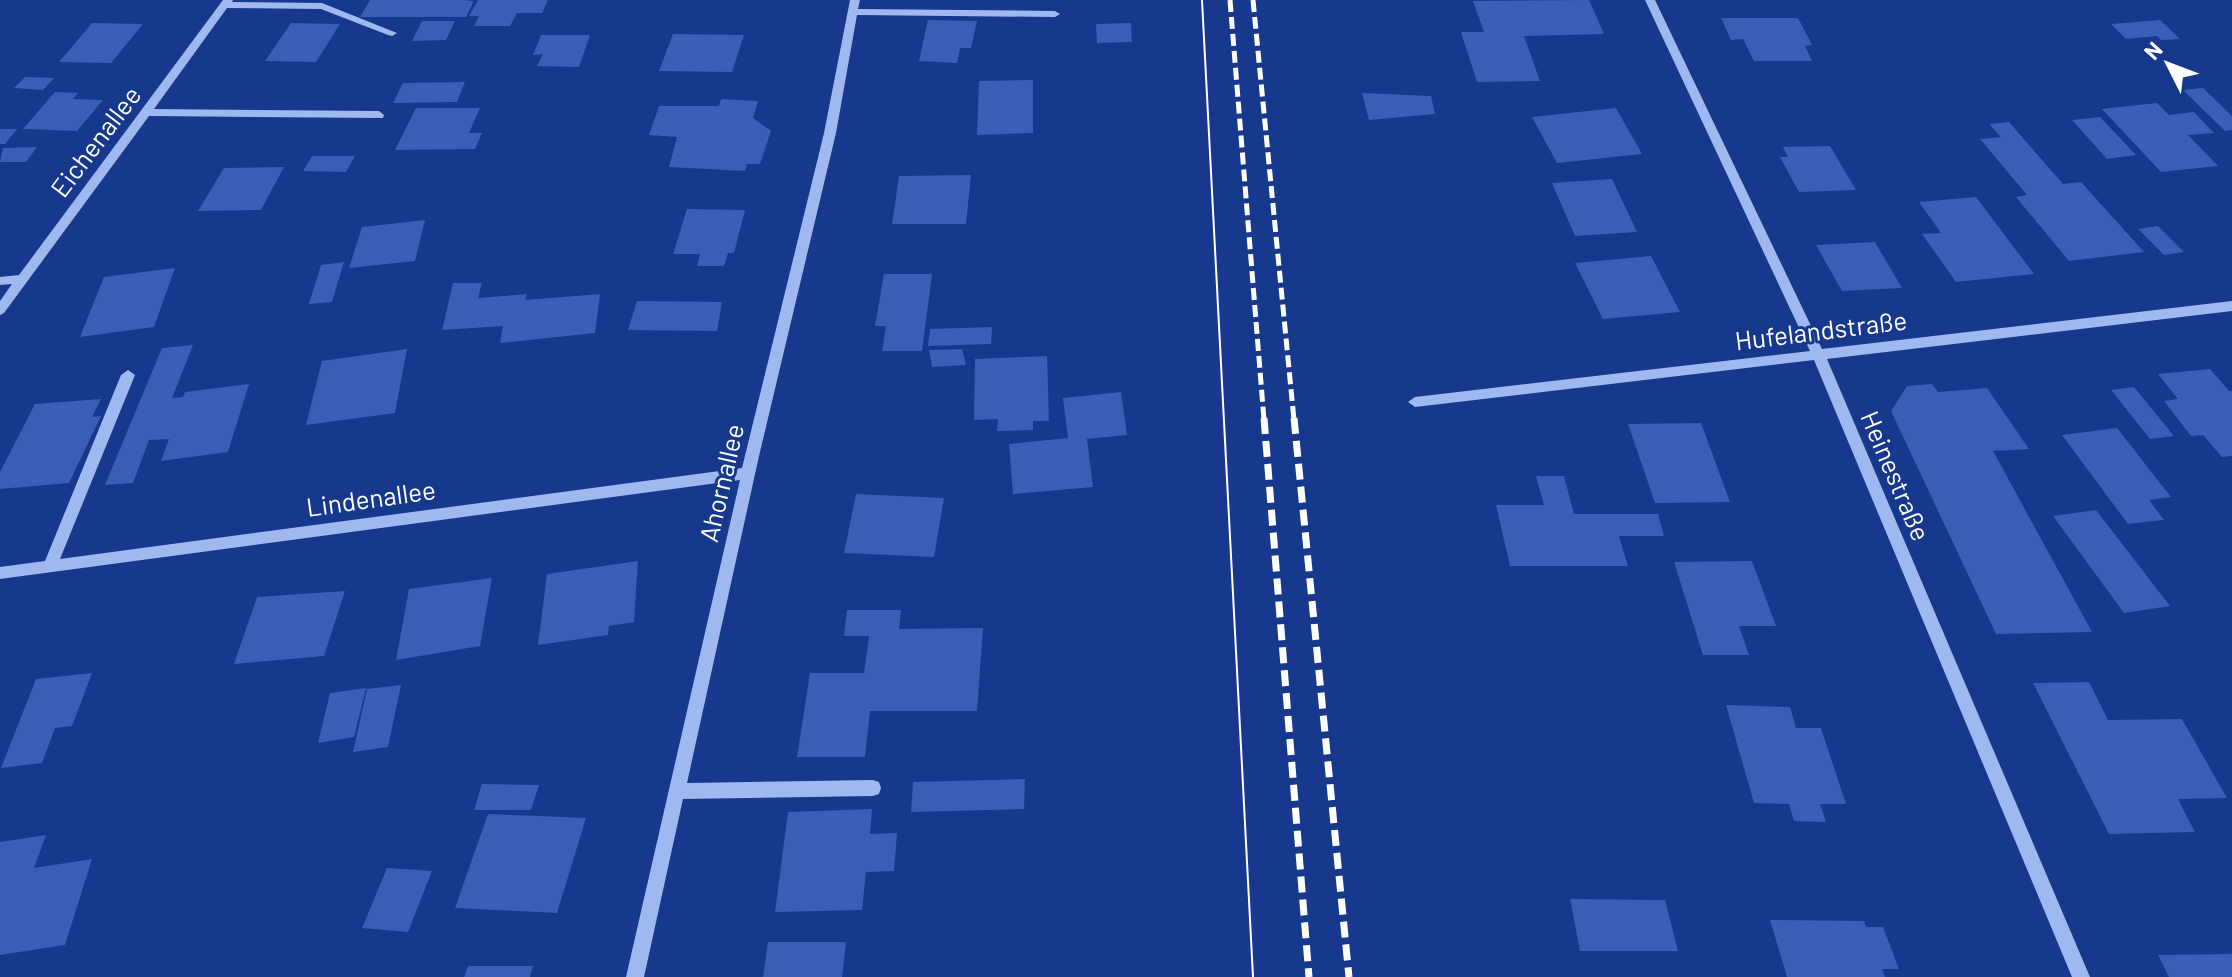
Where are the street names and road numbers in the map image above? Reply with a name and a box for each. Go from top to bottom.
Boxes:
street label: Eichenallee [43,80,146,203]
street label: Hufelandstraße [1733,304,1909,355]
street label: Heinestraße [1855,406,1938,545]
street label: Ahornallee [692,421,749,545]
street label: Lindenallee [304,473,437,522]

